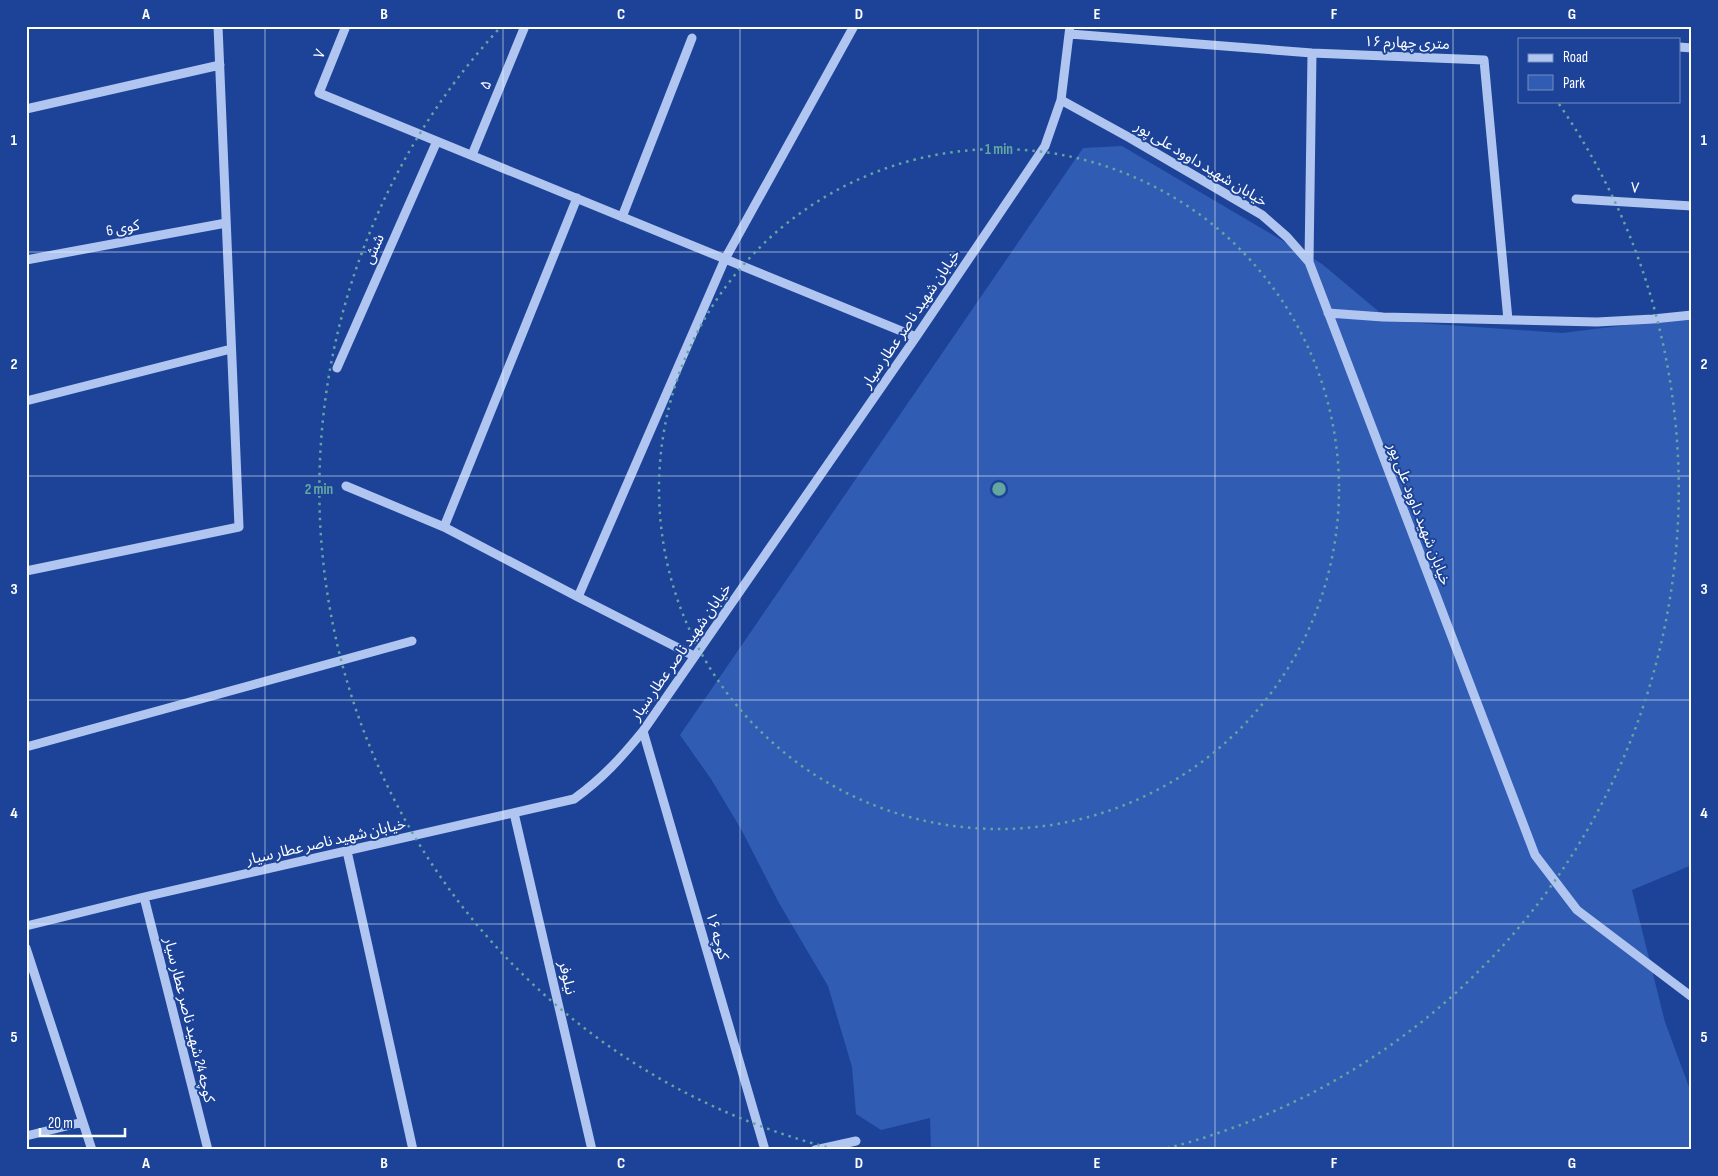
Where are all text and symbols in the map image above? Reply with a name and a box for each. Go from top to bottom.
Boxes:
text: A [141,5,150,24]
text: B [380,5,388,24]
text: C [617,5,625,24]
text: D [855,5,863,24]
text: E [1094,5,1101,24]
text: F [1331,5,1338,24]
text: G [1568,5,1576,24]
street label: ۱۶ متری چهارم [1364,32,1450,55]
legend [1518,38,1680,102]
street label: ۷ [310,46,331,62]
text: Road [1563,48,1588,67]
text: Park [1563,74,1585,93]
street label: ۵ [476,77,496,93]
street label: خیابان شهید داوود علی پور [1130,116,1271,211]
text: 1 [11,131,18,150]
text: 1 [1701,131,1708,150]
text: 1 min [985,140,1013,159]
street label: ۷ [1630,178,1640,198]
street label: کوی 6 [105,215,142,241]
street label: شش [359,231,389,267]
street label: خیابان شهید ناصر عطار سیار [857,246,965,393]
text: 2 [10,355,18,374]
text: 2 [1700,355,1708,374]
street label: خیابان شهید داوود علی پور [1383,439,1455,588]
text: 2 min [305,480,333,499]
centre of rings [990,480,1008,498]
text: 3 [10,580,18,599]
street label: خیابان شهید ناصر عطار سیار [626,580,736,725]
text: 3 [1700,580,1708,599]
text: 4 [10,804,18,823]
text: 4 [1700,804,1708,823]
street label: خیابان شهید ناصر عطار سیار [243,814,408,870]
street label: کوچه ۱۶ [701,910,733,963]
street label: کوچه 24 شهید ناصر عطار سیار [159,934,219,1105]
street label: نیلوفر [554,958,580,997]
text: 5 [10,1028,18,1047]
text: 5 [1700,1028,1708,1047]
scale bar [40,1106,125,1138]
text: 20 m [48,1114,73,1133]
text: A [141,1154,150,1173]
text: B [380,1154,388,1173]
text: C [617,1154,625,1173]
text: D [855,1154,863,1173]
text: E [1094,1154,1101,1173]
text: F [1331,1154,1338,1173]
text: G [1568,1154,1576,1173]

